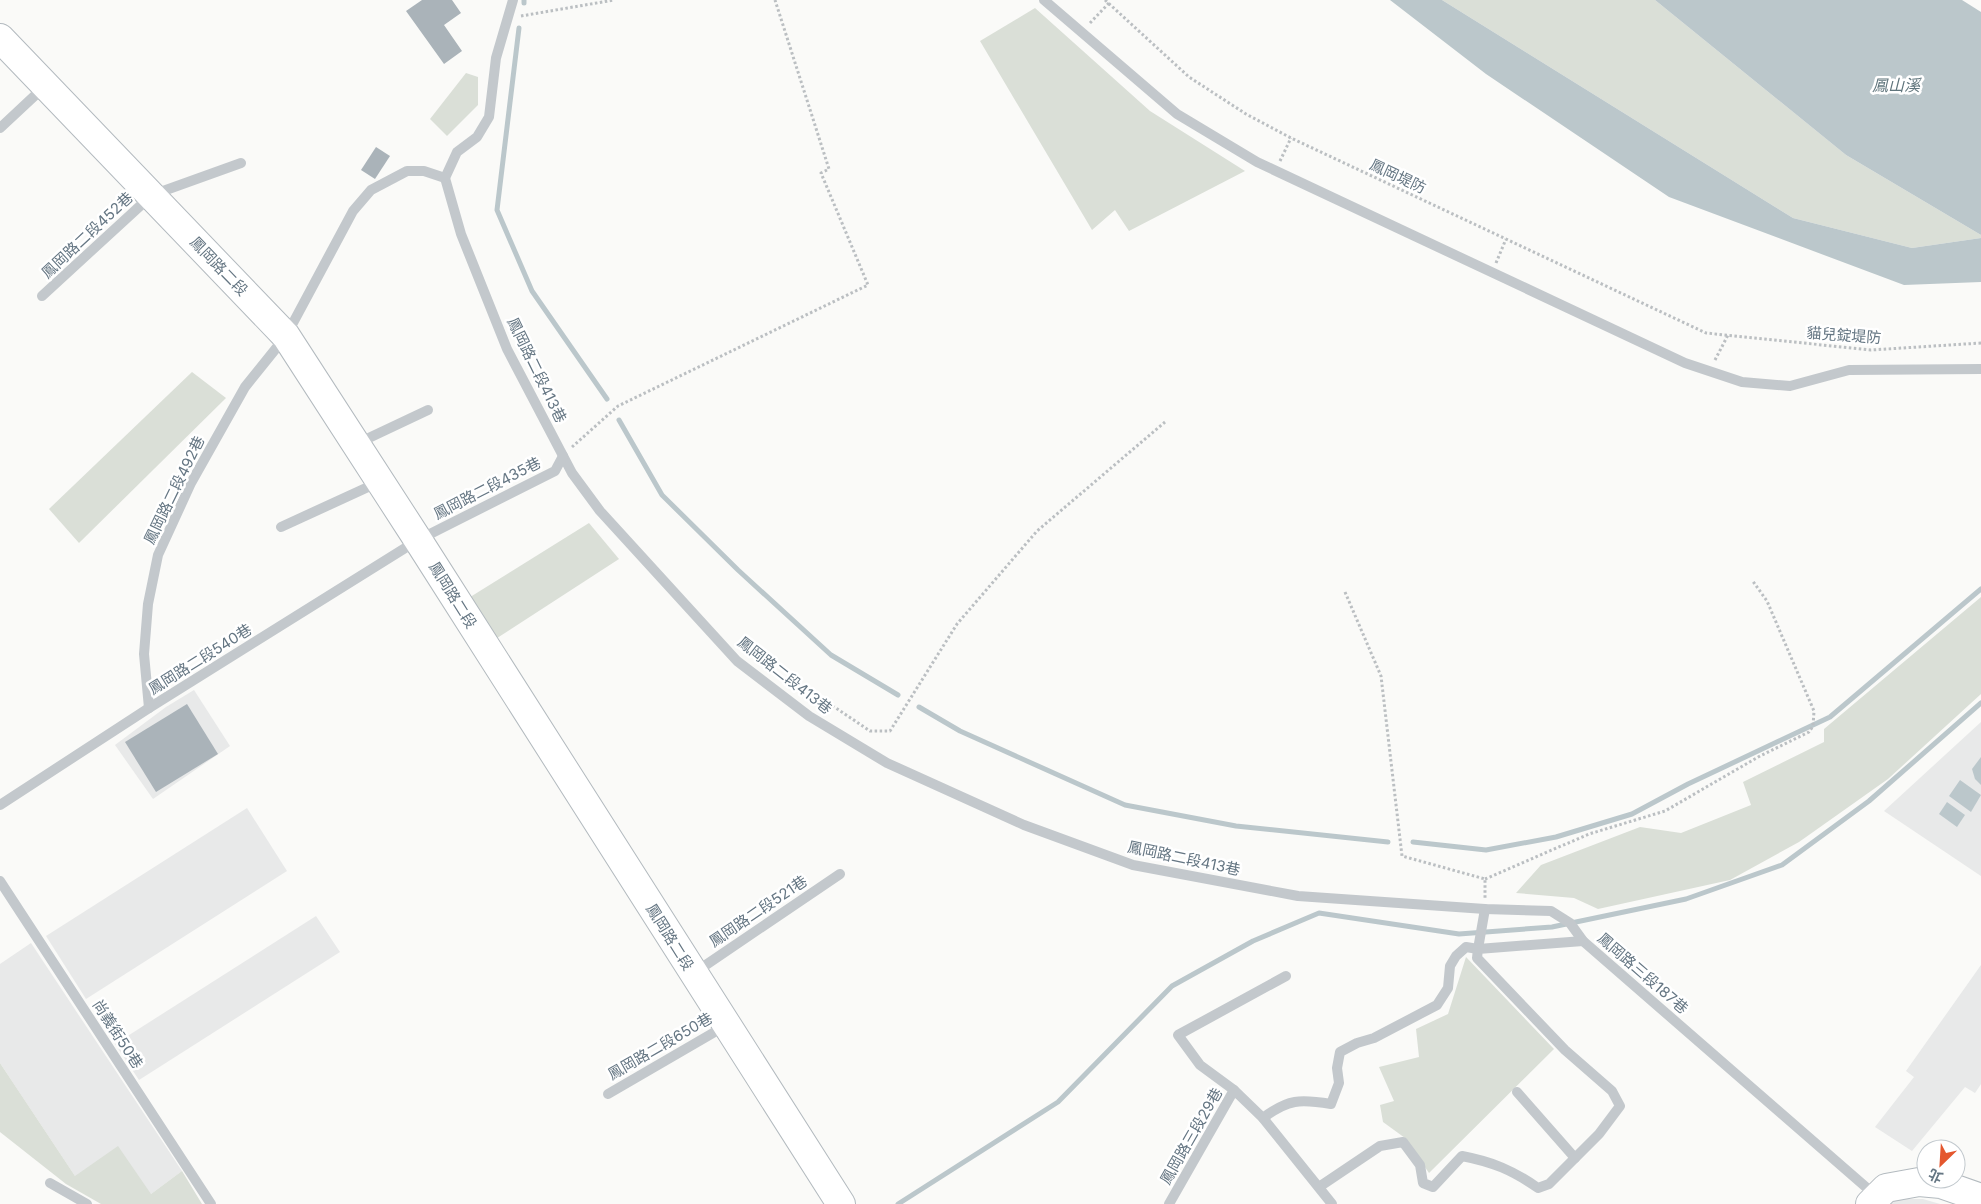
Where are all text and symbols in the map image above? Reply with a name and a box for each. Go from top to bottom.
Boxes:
water label: 鳳山溪 [1872,75,1922,95]
street label: 鳳岡堤防 [1367,155,1429,197]
street label: 鳳岡路二段452巷 [37,188,137,282]
street label: 鳳岡路二段 [186,232,252,300]
street label: 鳳岡路二段413巷 [503,314,571,426]
street label: 貓兒錠堤防 [1806,323,1882,347]
street label: 鳳岡路二段492巷 [140,433,208,547]
street label: 鳳岡路二段435巷 [430,453,544,523]
street label: 鳳岡路二段 [425,558,481,632]
street label: 鳳岡路二段540巷 [145,620,255,698]
street label: 鳳岡路二段413巷 [734,632,836,718]
street label: 鳳岡路二段413巷 [1126,837,1242,879]
street label: 鳳岡路二段521巷 [705,871,811,951]
street label: 鳳岡路二段 [642,900,698,974]
street label: 鳳岡路三段187巷 [1594,928,1692,1018]
street label: 尚義街50巷 [89,996,147,1072]
street label: 鳳岡路二段650巷 [604,1008,716,1084]
street label: 鳳岡路三段29巷 [1156,1084,1226,1188]
north arrow [1916,1139,1966,1189]
text: 北 [1925,1166,1945,1187]

